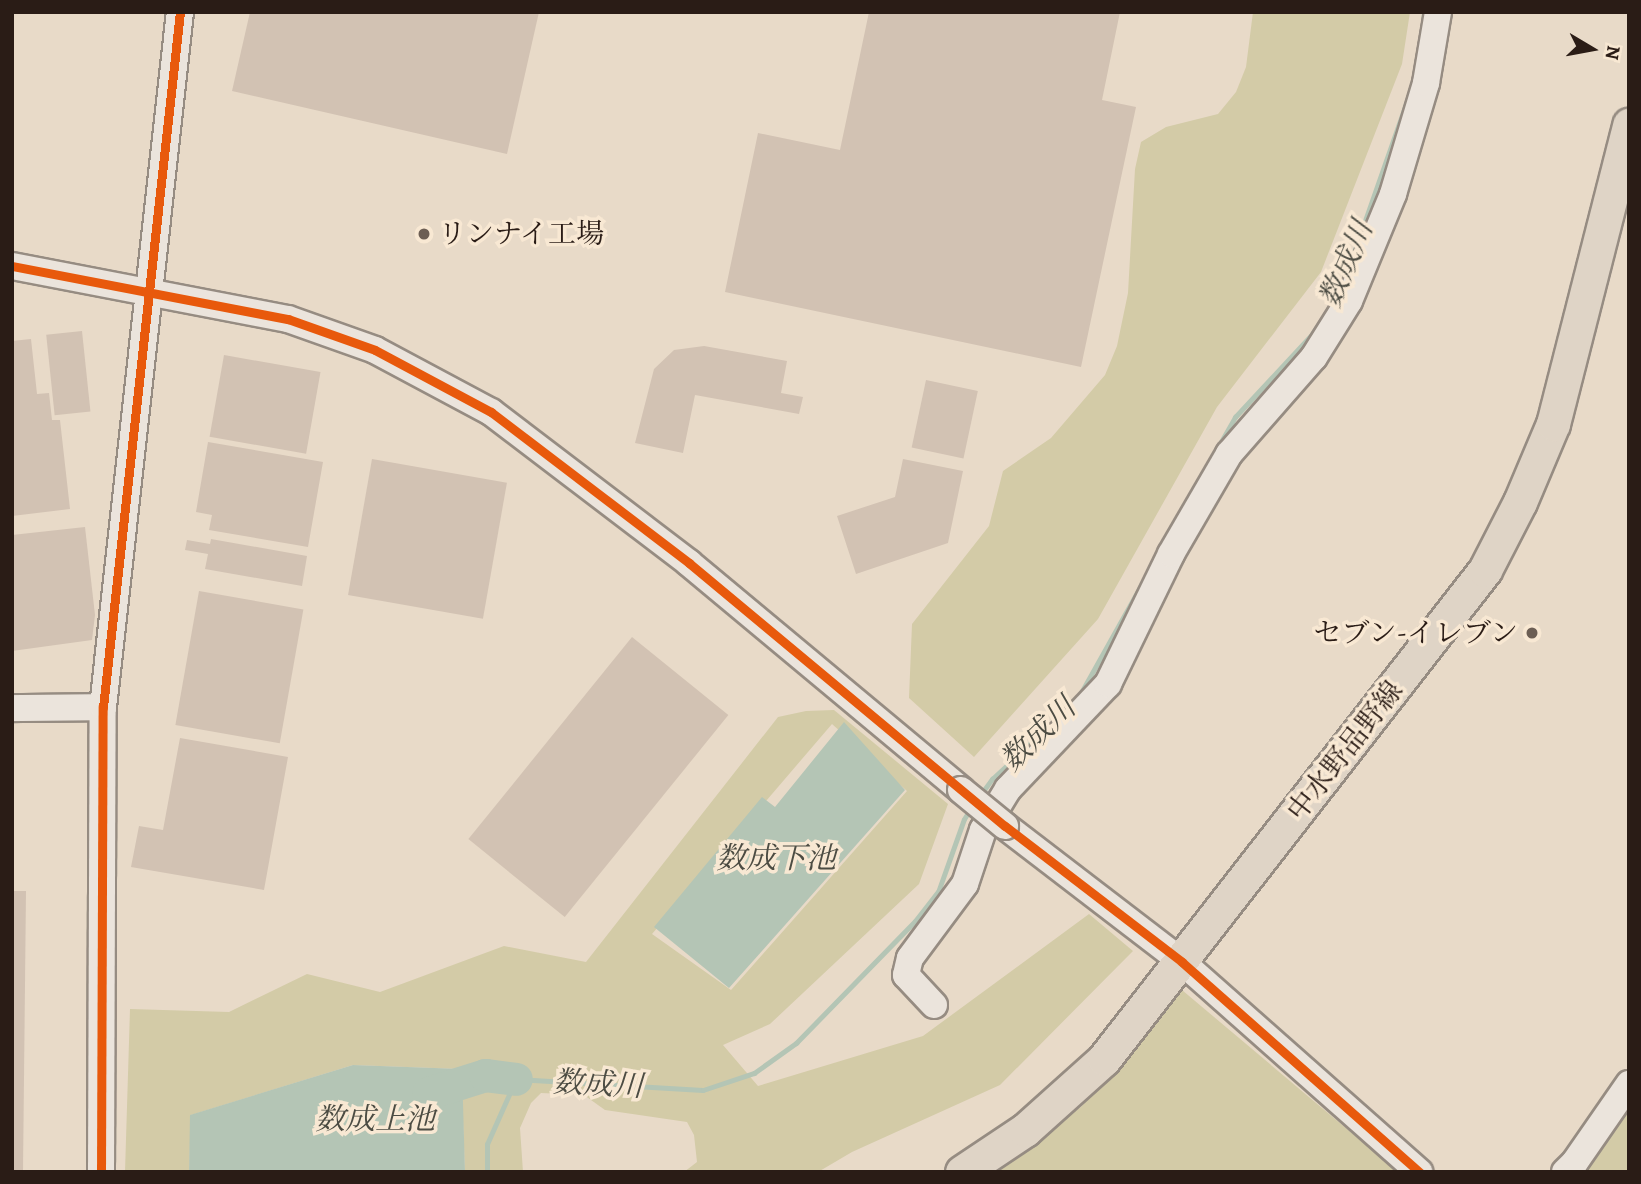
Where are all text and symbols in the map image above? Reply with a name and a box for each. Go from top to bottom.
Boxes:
north arrow [1557,14,1627,84]
text: N [1599,44,1627,62]
water label: 数成川 [1312,216,1380,312]
place label: リンナイ工場 [438,217,606,251]
marker: リンナイ工場 [416,226,432,242]
place label: セブン-イレブン [1311,616,1518,650]
marker: セブン-イレブン [1524,625,1540,641]
street label: 中水野品野線 [1280,674,1410,828]
water label: 数成川 [993,690,1083,778]
water label: 数成下池 [716,840,836,876]
water label: 数成川 [552,1064,644,1104]
water label: 数成上池 [315,1101,435,1137]

